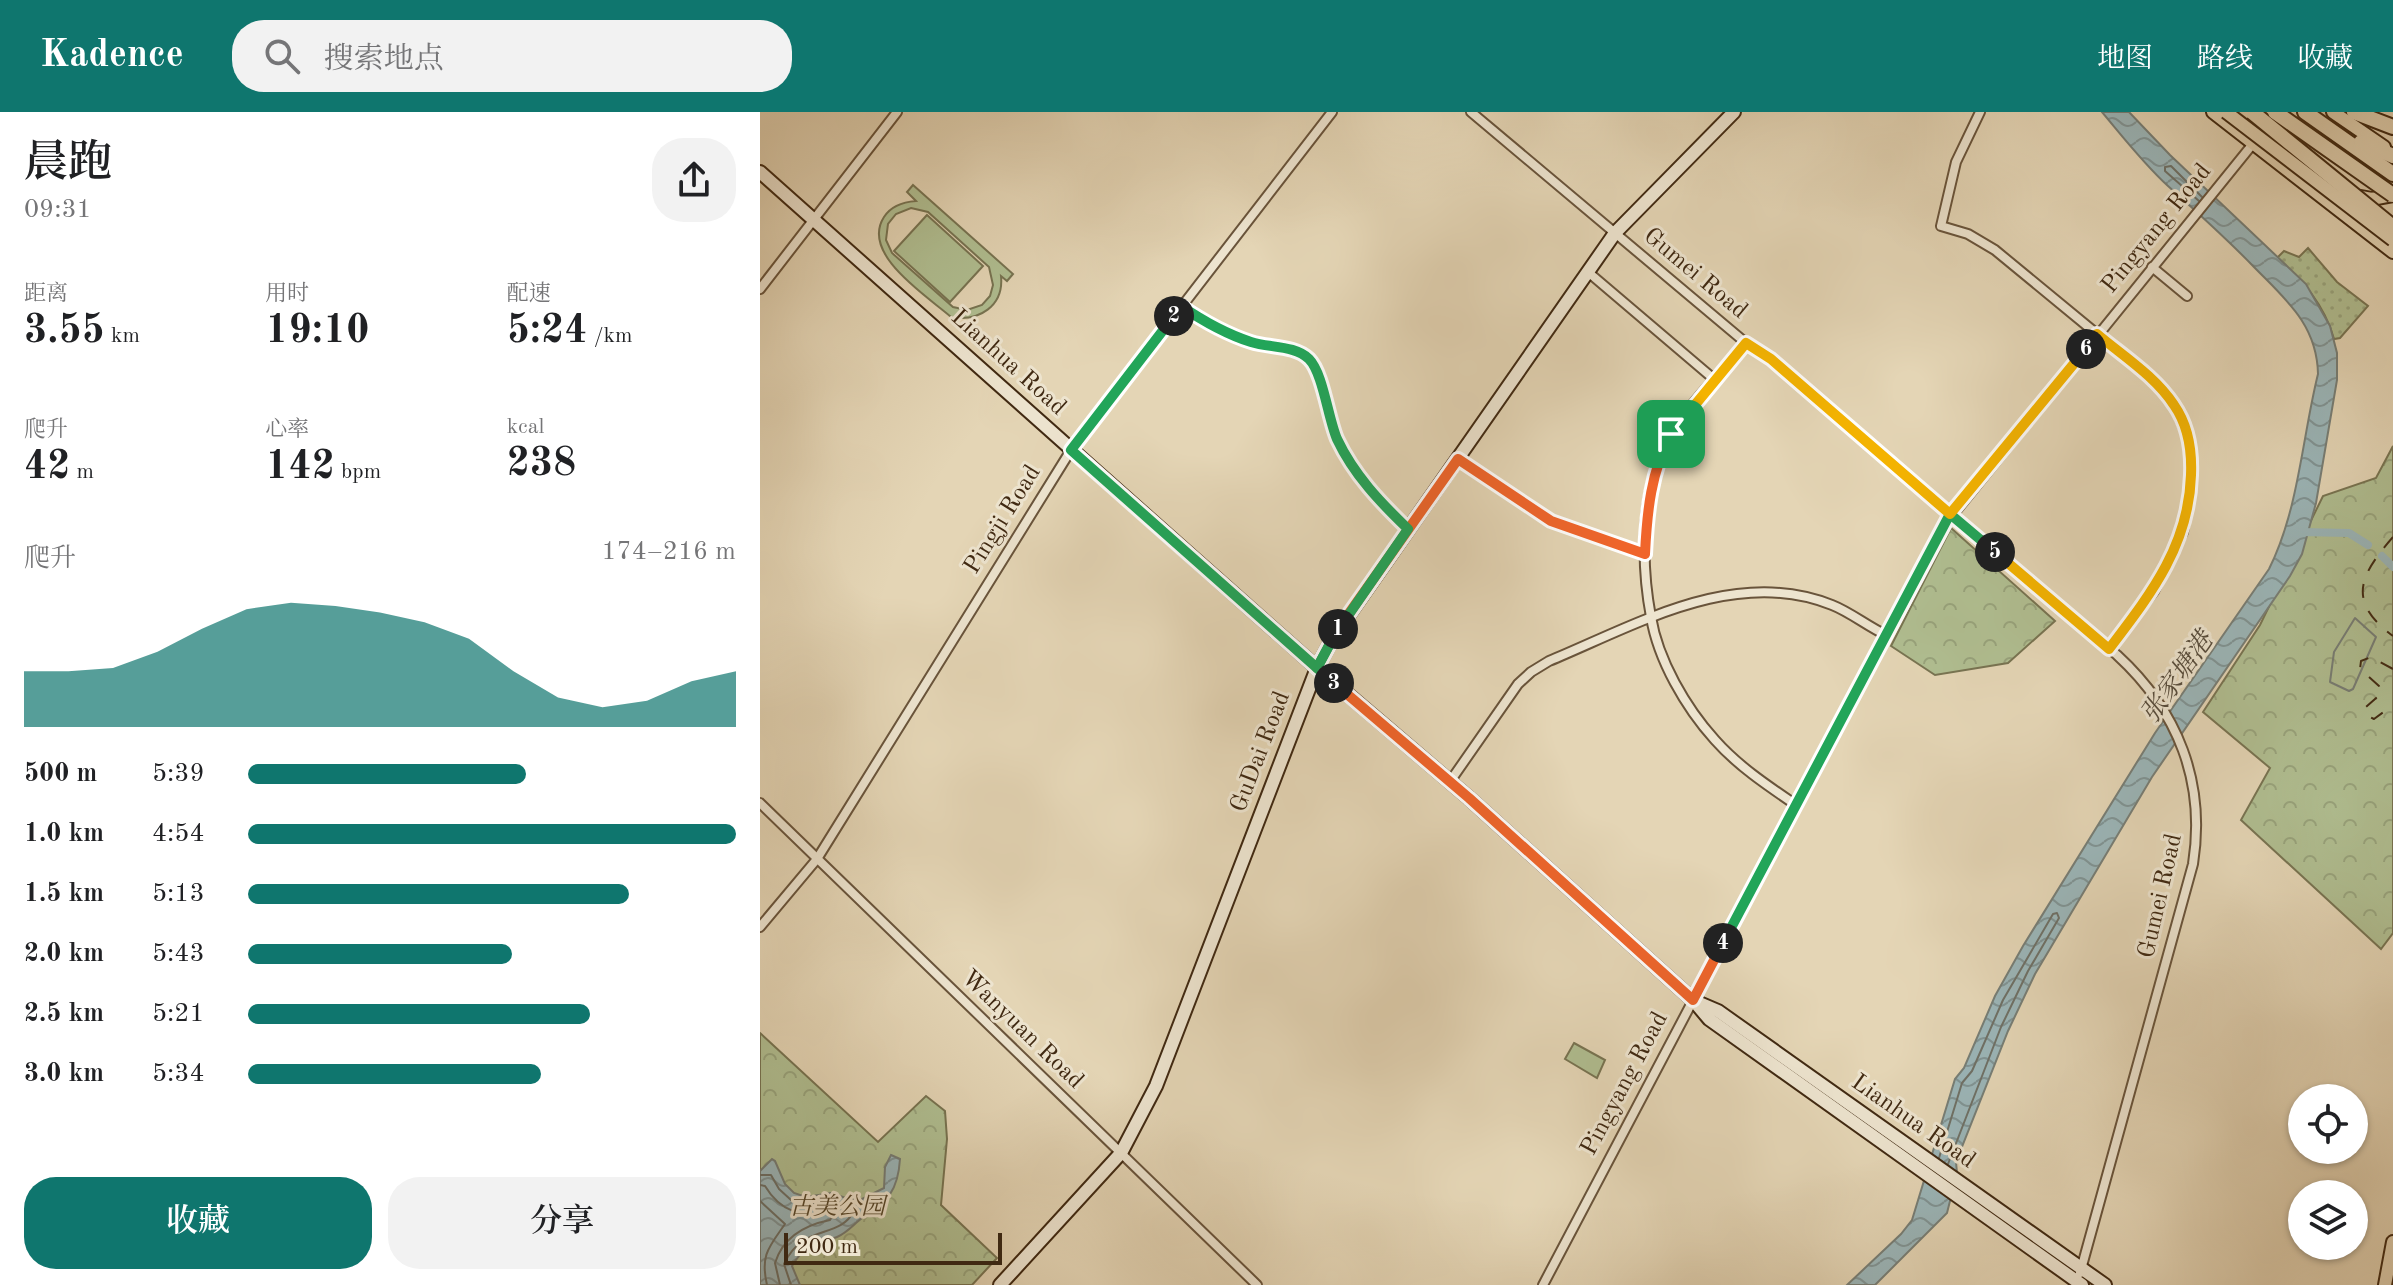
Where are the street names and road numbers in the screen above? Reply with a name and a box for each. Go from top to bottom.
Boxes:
street label: Pingyang Road [2098,160,2216,298]
street label: Gumei Road [1639,224,1751,324]
street label: Lianhua Road [946,305,1070,421]
street label: Pingji Road [960,461,1046,579]
street label: GuDai Road [1227,688,1295,816]
street label: Gumei Road [2135,831,2187,961]
street label: Wanyuan Road [956,966,1088,1094]
street label: Pingyang Road [1577,1008,1673,1160]
street label: Lianhua Road [1847,1071,1979,1173]

